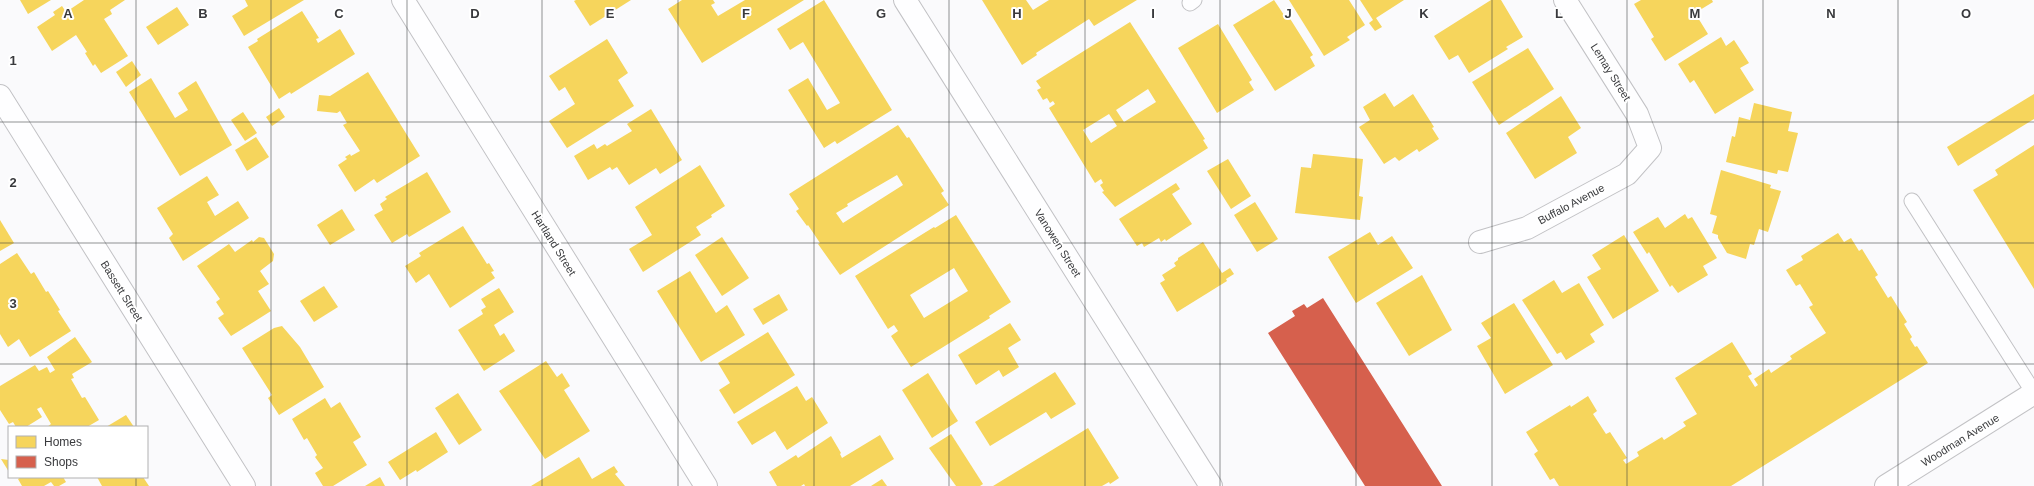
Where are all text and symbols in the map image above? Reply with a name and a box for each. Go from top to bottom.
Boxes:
text: A [63,6,73,21]
text: B [198,6,208,21]
text: C [334,6,344,21]
text: D [470,6,480,21]
text: E [606,6,615,21]
text: F [742,6,750,21]
text: G [876,6,886,21]
text: H [1012,6,1022,21]
text: I [1151,6,1155,21]
text: J [1284,6,1292,21]
text: K [1419,6,1429,21]
text: L [1555,6,1563,21]
text: M [1690,6,1700,21]
text: N [1826,6,1836,21]
text: O [1961,6,1971,21]
street label: Lemay Street [1589,41,1633,103]
text: 1 [9,53,17,68]
text: 2 [9,175,17,190]
street label: Buffalo Avenue [1536,181,1606,227]
street label: Vanowen Street [1032,207,1084,279]
street label: Hartland Street [529,208,579,278]
street label: Bassett Street [99,259,145,323]
text: 3 [9,296,17,311]
street label: Woodman Avenue [1919,411,2001,469]
legend [8,426,148,478]
text: Homes [44,435,82,449]
text: Shops [44,455,78,469]

